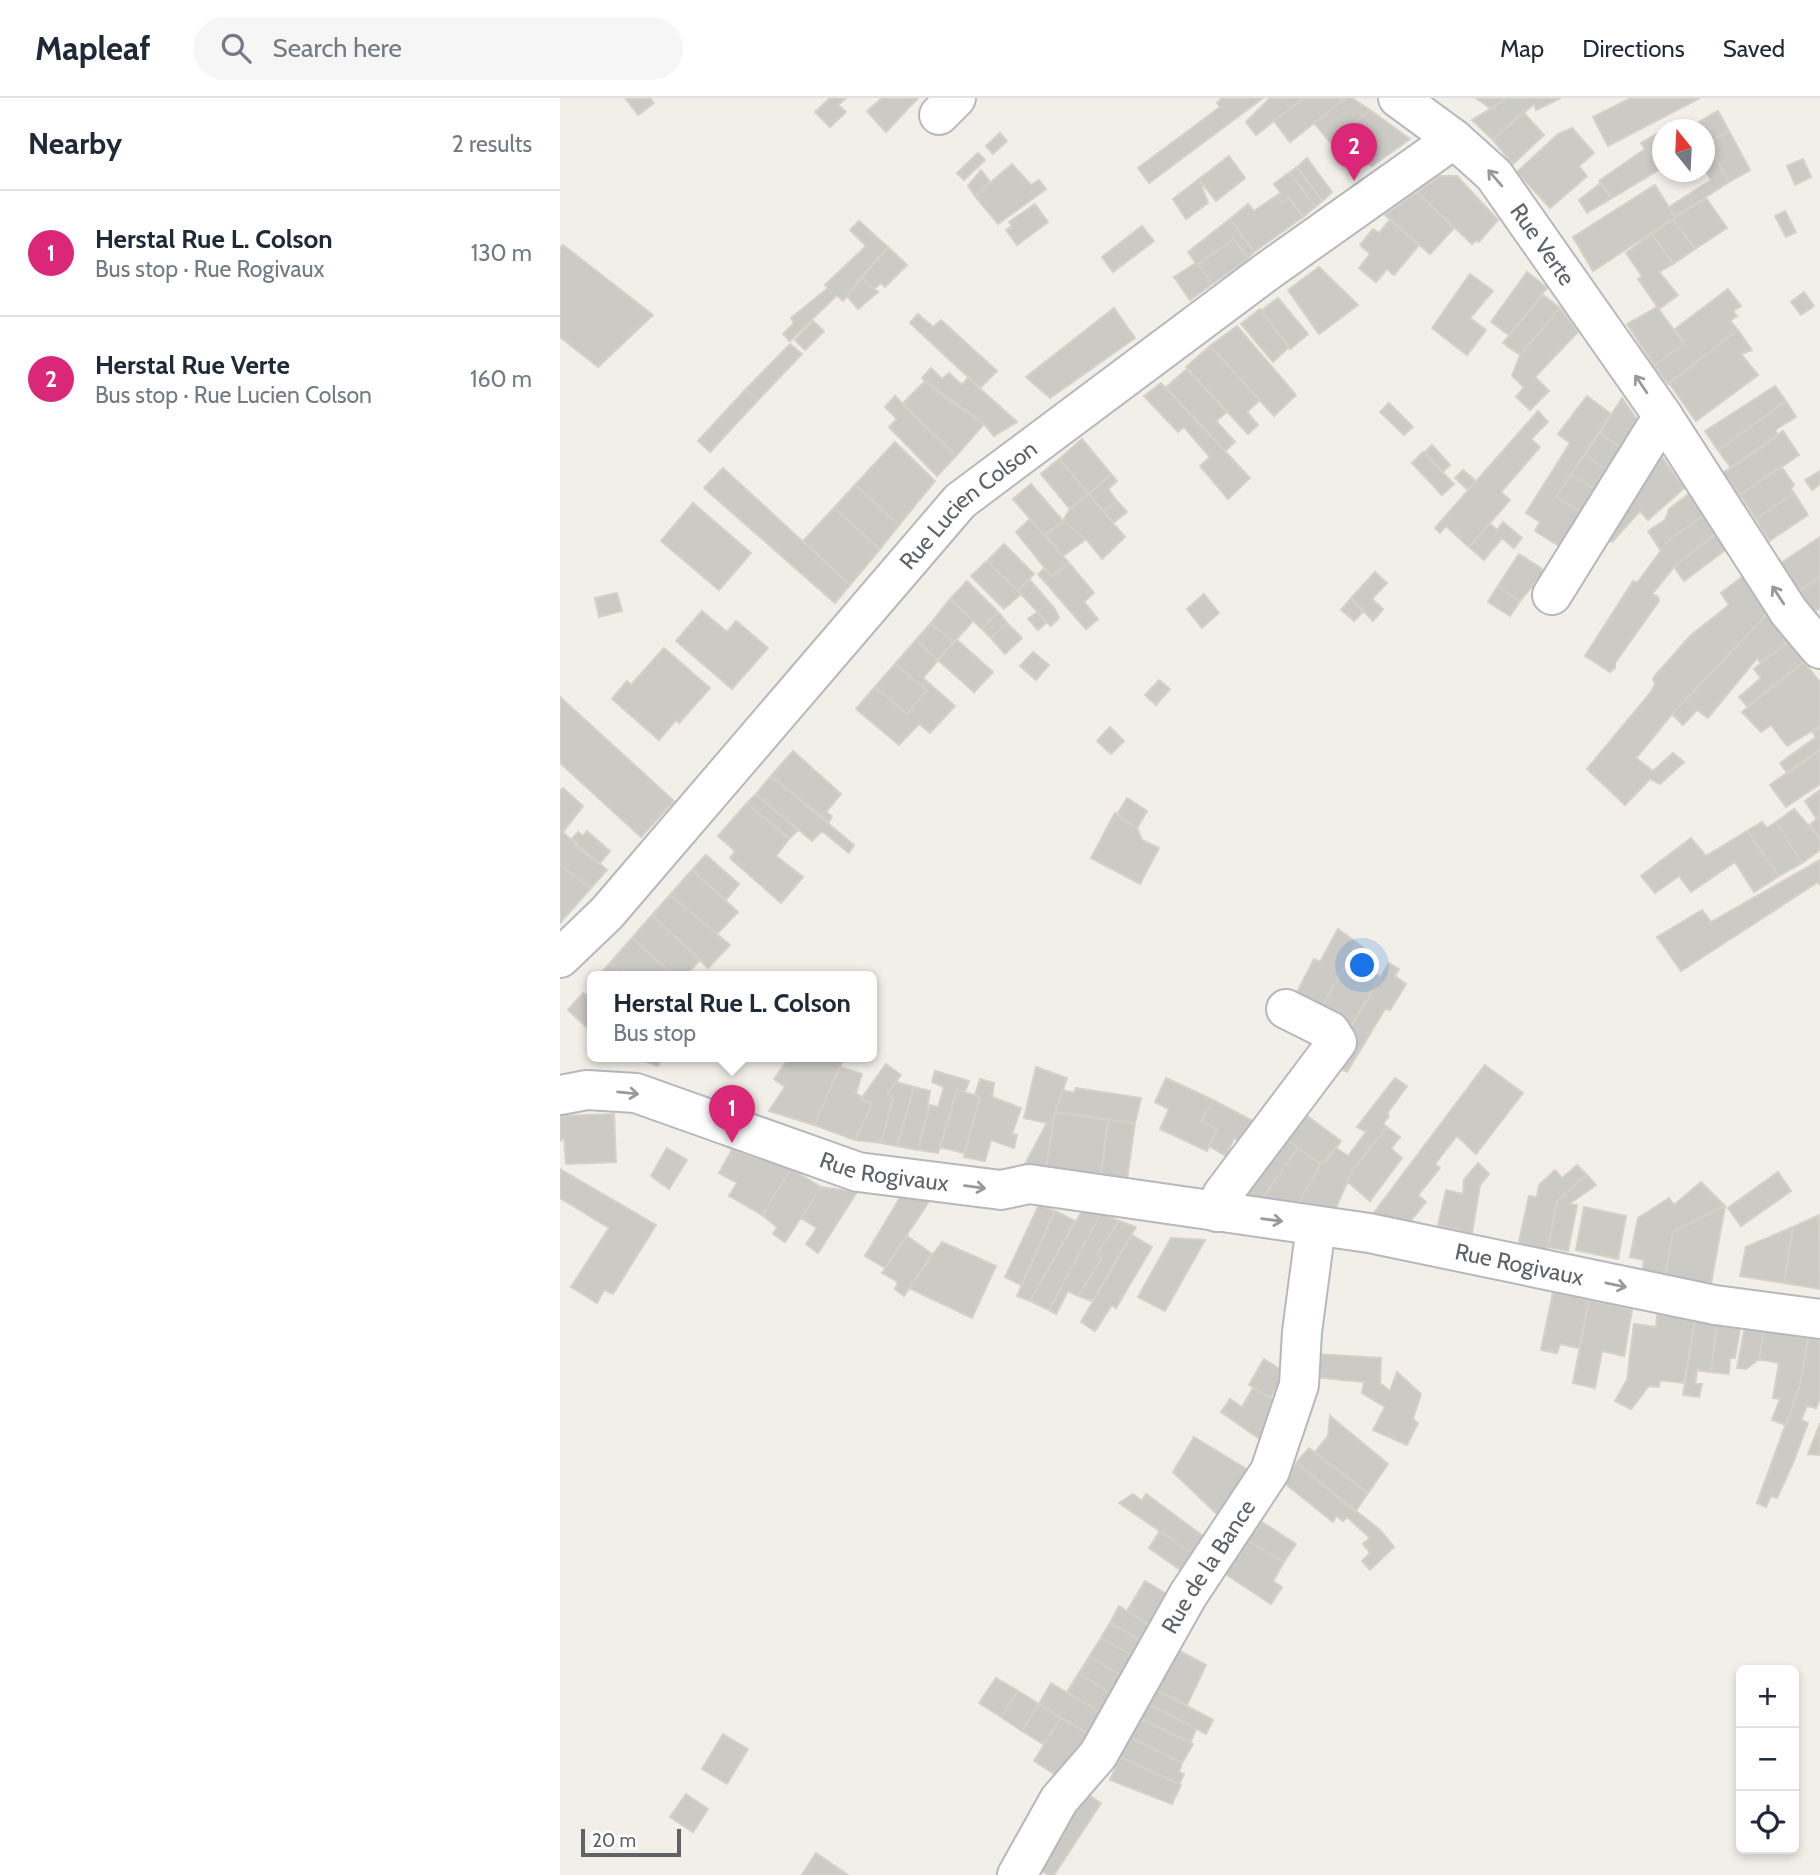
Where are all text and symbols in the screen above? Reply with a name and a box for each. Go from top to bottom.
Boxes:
search box [193,17,683,80]
text: Mapleaf [35,28,151,68]
icon: search [217,29,255,67]
text: Search here [273,32,402,64]
text: Map [1500,34,1544,63]
text: Directions [1582,34,1685,63]
text: Saved [1723,34,1785,63]
north arrow [1652,119,1715,182]
pin: 2 [1331,123,1377,181]
text: Nearby [28,125,122,162]
text: 2 results [452,130,532,158]
one-way arrow [1487,169,1503,187]
street label: Rue Verte [1504,198,1581,291]
text: Herstal Rue L. Colson [95,223,333,255]
text: 1 [47,239,55,267]
text: 130 m [471,239,532,267]
text: Bus stop · Rue Rogivaux [95,255,324,283]
text: Herstal Rue Verte [95,349,290,381]
text: 2 [45,365,57,393]
text: 160 m [470,365,532,393]
one-way arrow [1634,375,1648,394]
text: Bus stop · Rue Lucien Colson [95,381,372,409]
street label: Rue Lucien Colson [894,434,1042,575]
one-way arrow [1771,586,1785,605]
your location [1345,948,1379,982]
popup [587,971,877,1062]
text: Herstal Rue L. Colson [613,987,851,1019]
text: Bus stop [613,1019,696,1047]
pin: 1 [709,1085,755,1143]
one-way arrow [616,1087,639,1100]
street label: Rue Rogivaux [816,1146,950,1197]
one-way arrow [963,1180,986,1193]
one-way arrow [1261,1214,1283,1227]
street label: Rue Rogivaux [1452,1237,1586,1291]
one-way arrow [1604,1278,1627,1292]
street label: Rue de la Bance [1155,1494,1261,1638]
map controls [1736,1665,1799,1854]
button: + [1736,1665,1799,1728]
button: − [1736,1728,1799,1791]
button: locate [1736,1791,1799,1854]
scale bar [581,1826,681,1858]
text: 20 m [592,1829,636,1852]

